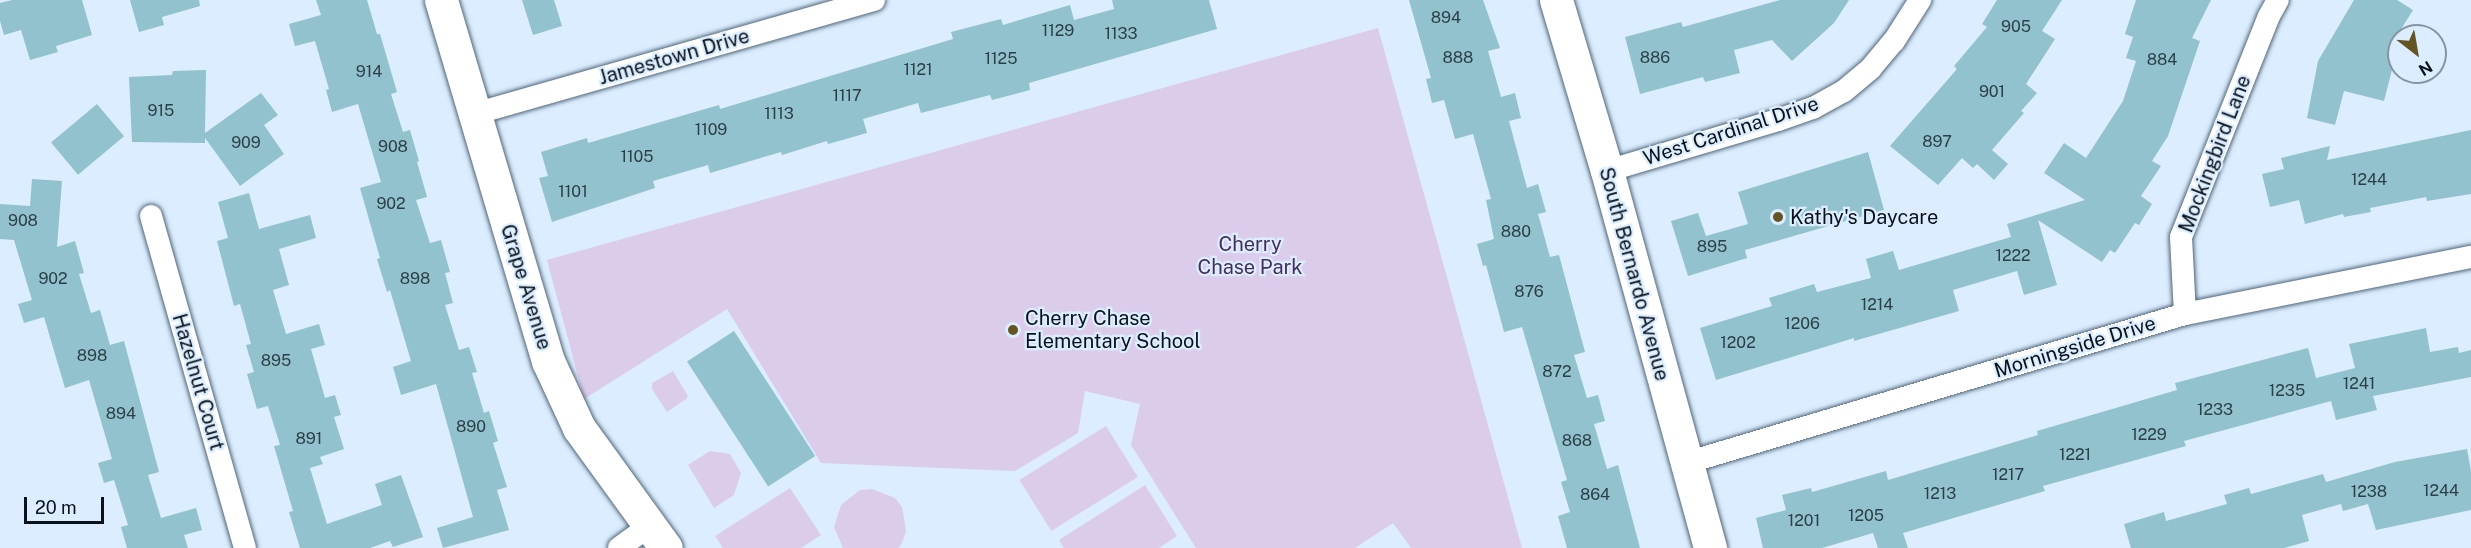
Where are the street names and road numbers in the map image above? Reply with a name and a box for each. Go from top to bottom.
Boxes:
street label: Jamestown Drive [596,24,752,90]
street label: Mockingbird Lane [2174,72,2256,236]
street label: West Cardinal Drive [1640,91,1822,171]
street label: South Bernardo Avenue [1594,165,1674,383]
street label: Grape Avenue [496,221,556,353]
street label: Hazelnut Court [167,311,229,453]
street label: Morningside Drive [1991,311,2159,383]

